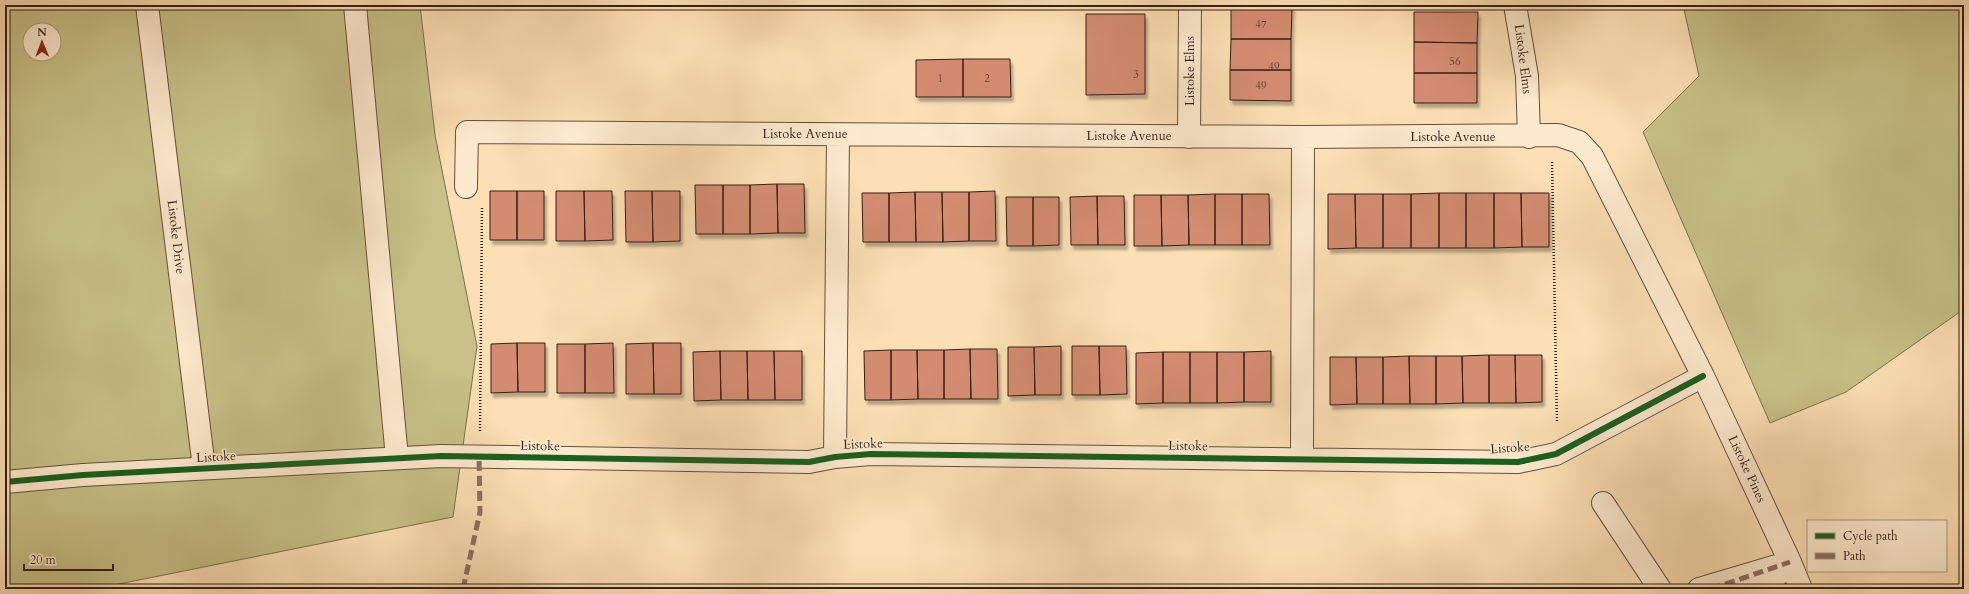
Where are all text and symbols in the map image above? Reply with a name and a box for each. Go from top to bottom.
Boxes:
house number: 47 [1255,17,1267,32]
north arrow [22,22,62,62]
street label: Listoke Elms [1510,23,1536,95]
text: N [37,25,47,40]
street label: Listoke Elms [1181,36,1199,106]
house number: 56 [1449,54,1461,69]
house number: 49 [1268,59,1280,74]
house number: 3 [1133,67,1139,82]
house number: 1 [937,71,943,86]
house number: 2 [984,71,990,86]
house number: 49 [1255,78,1267,93]
street label: Listoke Avenue [762,125,848,143]
street label: Listoke Avenue [1086,127,1172,145]
street label: Listoke Avenue [1410,128,1496,146]
street label: Listoke Drive [163,199,190,275]
street label: Listoke Pines [1724,432,1770,506]
street label: Listoke [843,434,883,454]
street label: Listoke [520,437,560,455]
street label: Listoke [1168,437,1208,455]
street label: Listoke [1489,438,1531,458]
street label: Listoke [196,447,236,467]
legend [1807,520,1947,572]
text: Cycle path [1843,528,1898,544]
scale bar [24,546,113,572]
text: Path [1843,548,1866,564]
text: 20 m [30,552,57,568]

